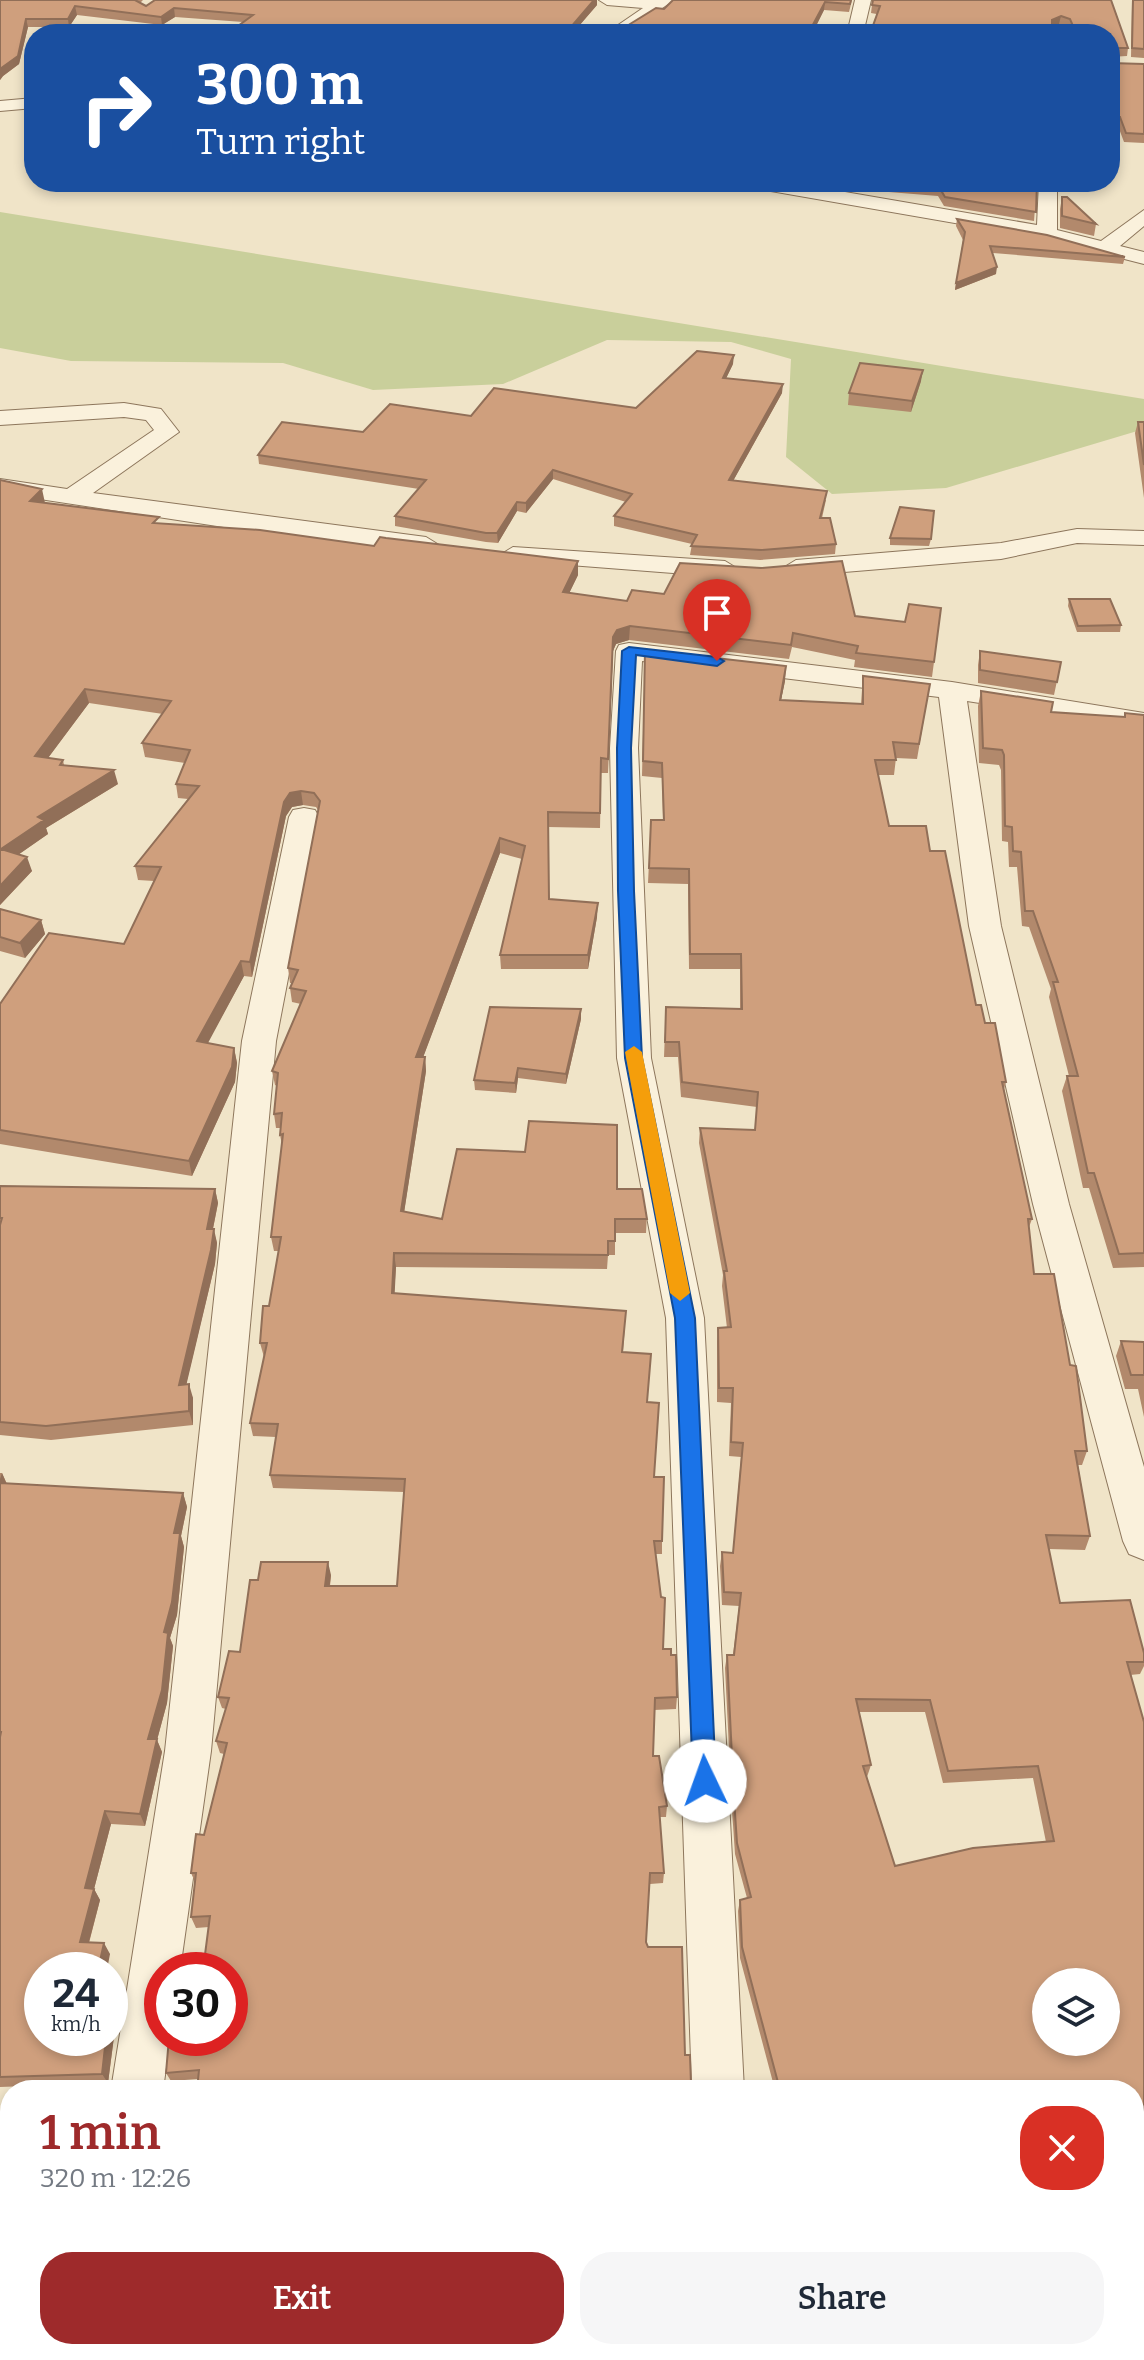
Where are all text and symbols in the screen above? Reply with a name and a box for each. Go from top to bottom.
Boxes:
text: 300 m [196,52,363,119]
icon: right [64,56,168,160]
text: Turn right [196,120,365,164]
pin [683,579,751,661]
icon: arrive [695,591,739,635]
position arrow [663,1739,747,1823]
speed limit sign: 30 [144,1952,248,2056]
map controls [1032,1968,1120,2056]
button: layers [1032,1968,1120,2056]
text: 24 [53,1970,99,2018]
text: km/h [51,2012,101,2036]
text: 1 min [40,2104,161,2162]
button: close [1020,2106,1104,2190]
text: 320 m · 12:26 [40,2163,191,2194]
button: Exit [40,2252,564,2344]
button: Share [580,2252,1104,2344]

